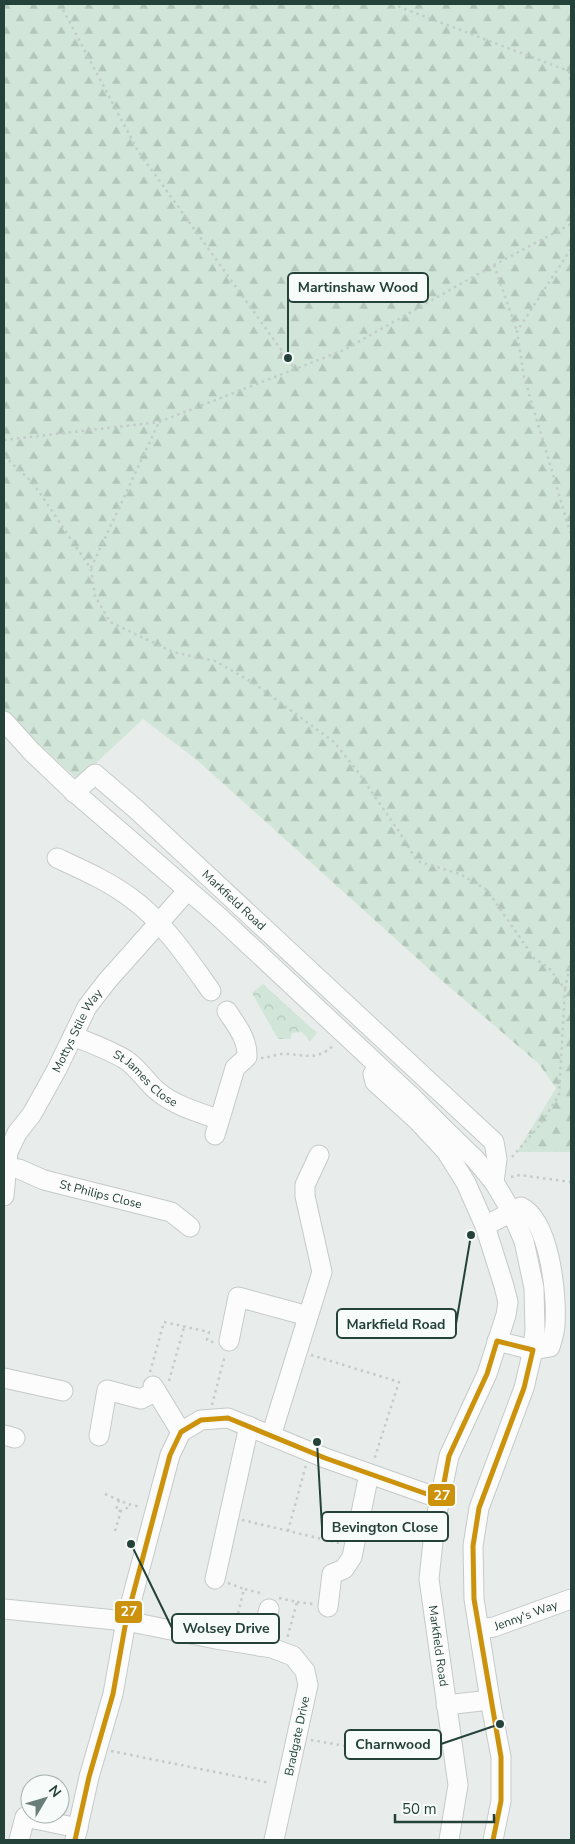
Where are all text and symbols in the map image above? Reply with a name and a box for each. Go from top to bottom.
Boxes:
callout: Martinshaw Wood [288,273,428,302]
text: Martinshaw Wood [298,278,418,297]
street label: Markfield Road [199,866,269,934]
street label: Mottys Stile Way [48,985,106,1075]
street label: St James Close [110,1046,180,1111]
street label: St Philips Close [58,1176,144,1212]
callout: Markfield Road [337,1309,456,1338]
text: Markfield Road [346,1315,446,1334]
line badge: 27 [427,1483,456,1507]
text: 27 [434,1486,450,1505]
callout: Bevington Close [322,1512,448,1541]
text: Bevington Close [332,1518,439,1537]
street label: Jenny's Way [491,1596,561,1635]
line badge: 27 [114,1600,143,1624]
text: 27 [121,1602,137,1621]
street label: Markfield Road [425,1604,452,1687]
callout: Wolsey Drive [172,1614,279,1643]
text: Wolsey Drive [182,1619,270,1638]
street label: Bradgate Drive [281,1695,313,1777]
callout: Charnwood [345,1730,441,1759]
text: Charnwood [355,1735,431,1754]
north arrow [20,1774,70,1824]
text: N [44,1781,66,1801]
scale bar [395,1792,494,1824]
text: 50 m [402,1799,437,1819]

